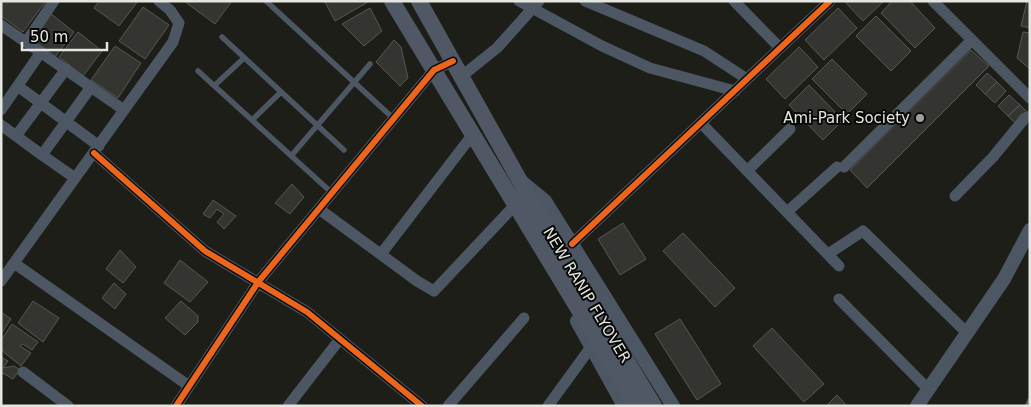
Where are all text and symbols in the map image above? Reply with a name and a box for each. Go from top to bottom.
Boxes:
scale bar [22,20,108,52]
text: 50 m [30,28,68,46]
place label: Ami-Park Society [783,109,910,127]
marker: Ami-Park Society [914,112,926,124]
street label: NEW RANIP FLYOVER [539,224,635,366]

